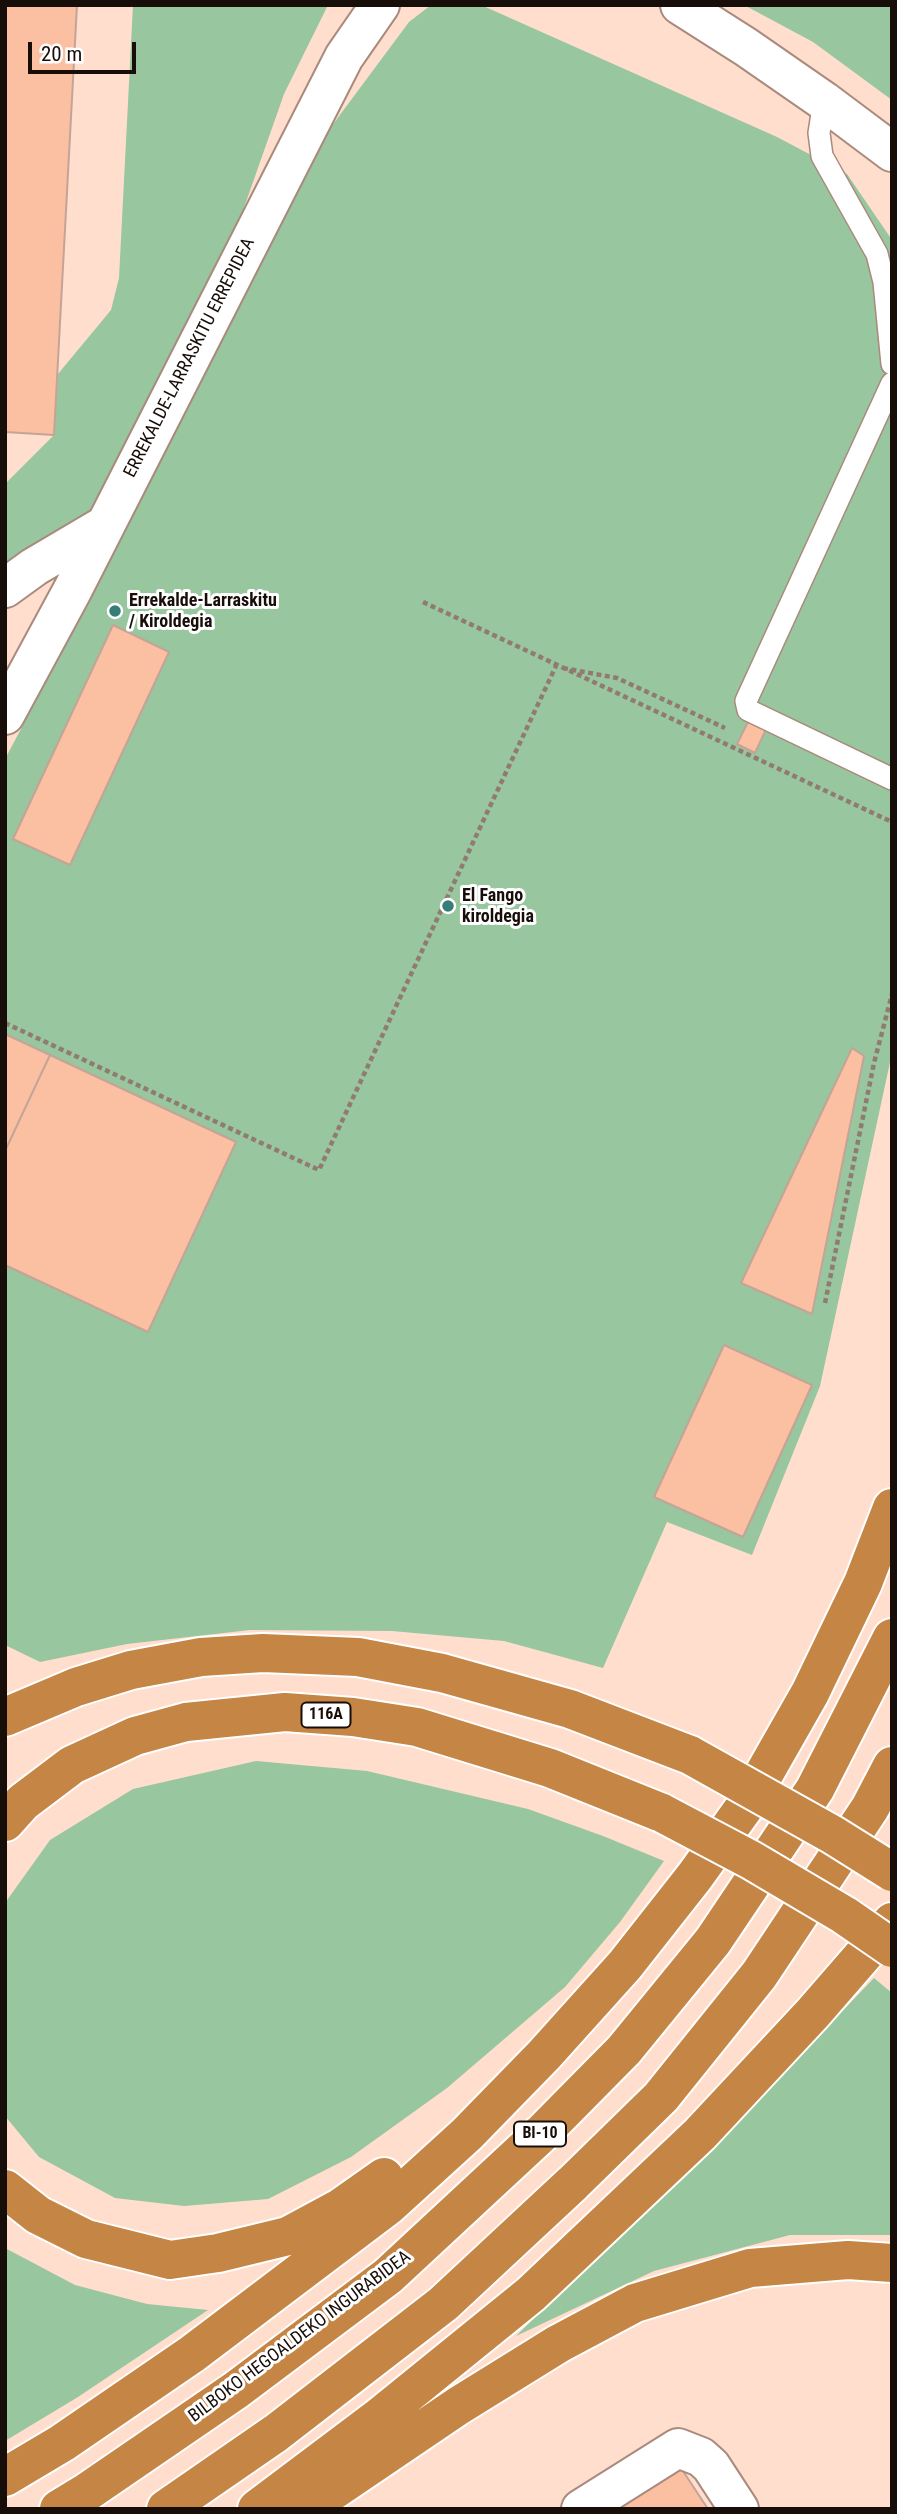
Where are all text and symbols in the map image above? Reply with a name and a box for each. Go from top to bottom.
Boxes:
scale bar [32,28,140,72]
text: 20 m [41,42,82,66]
street label: ERREKALDE-LARRASKITU ERREPIDEA [120,235,260,481]
place label: Errekalde-Larraskitu / Kiroldegia [129,590,277,632]
marker: Errekalde-Larraskitu / Kiroldegia [107,603,123,619]
place label: El Fango kiroldegia [462,885,534,928]
marker: El Fango kiroldegia [440,898,456,914]
road number: 116A [302,1702,350,1728]
road number: BI-10 [514,2122,566,2146]
street label: BILBOKO HEGOALDEKO INGURABIDEA [185,2246,415,2428]

